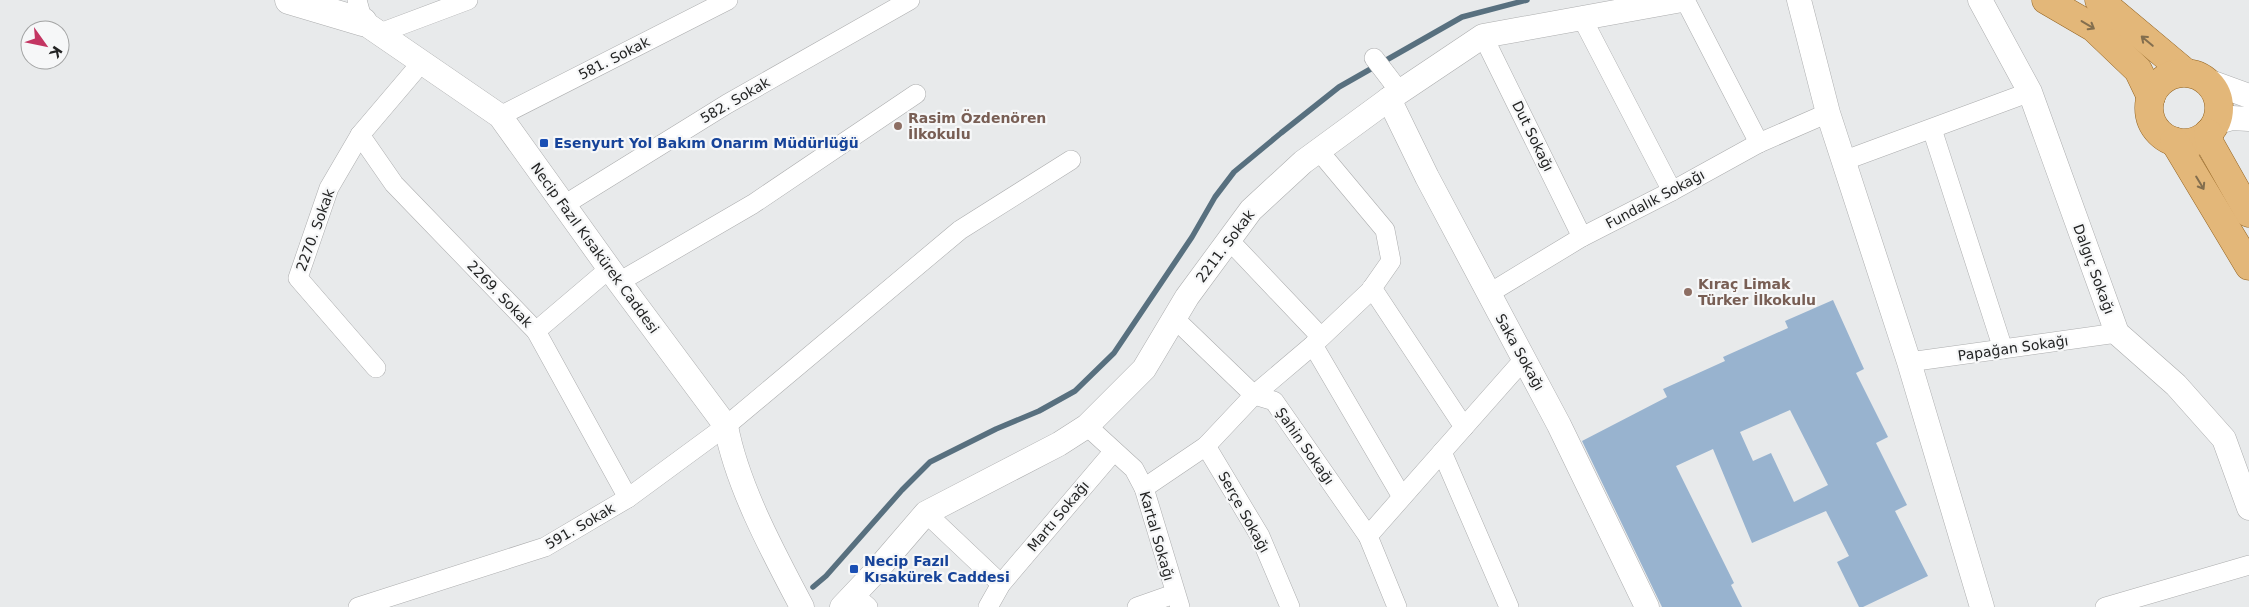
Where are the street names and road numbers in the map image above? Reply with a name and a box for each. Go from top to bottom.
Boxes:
street label: 581. Sokak [576,33,653,83]
street label: 582. Sokak [697,73,773,126]
street label: Dut Sokağı [1509,98,1557,174]
street label: Necip Fazıl Kısakürek Caddesi [528,160,662,336]
street label: Fundalık Sokağı [1603,166,1707,232]
street label: 2270. Sokak [293,186,338,273]
street label: 2211. Sokak [1193,206,1258,285]
street label: Dalgıç Sokağı [2070,222,2118,316]
street label: 2269. Sokak [464,257,536,331]
street label: Saka Sokağı [1492,311,1548,393]
street label: Papağan Sokağı [1957,332,2069,364]
street label: Şahin Sokağı [1273,404,1337,488]
street label: Serçe Sokağı [1215,469,1273,555]
street label: Martı Sokağı [1024,478,1092,554]
street label: Kartal Sokağı [1137,489,1177,583]
street label: 591. Sokak [542,499,618,552]

